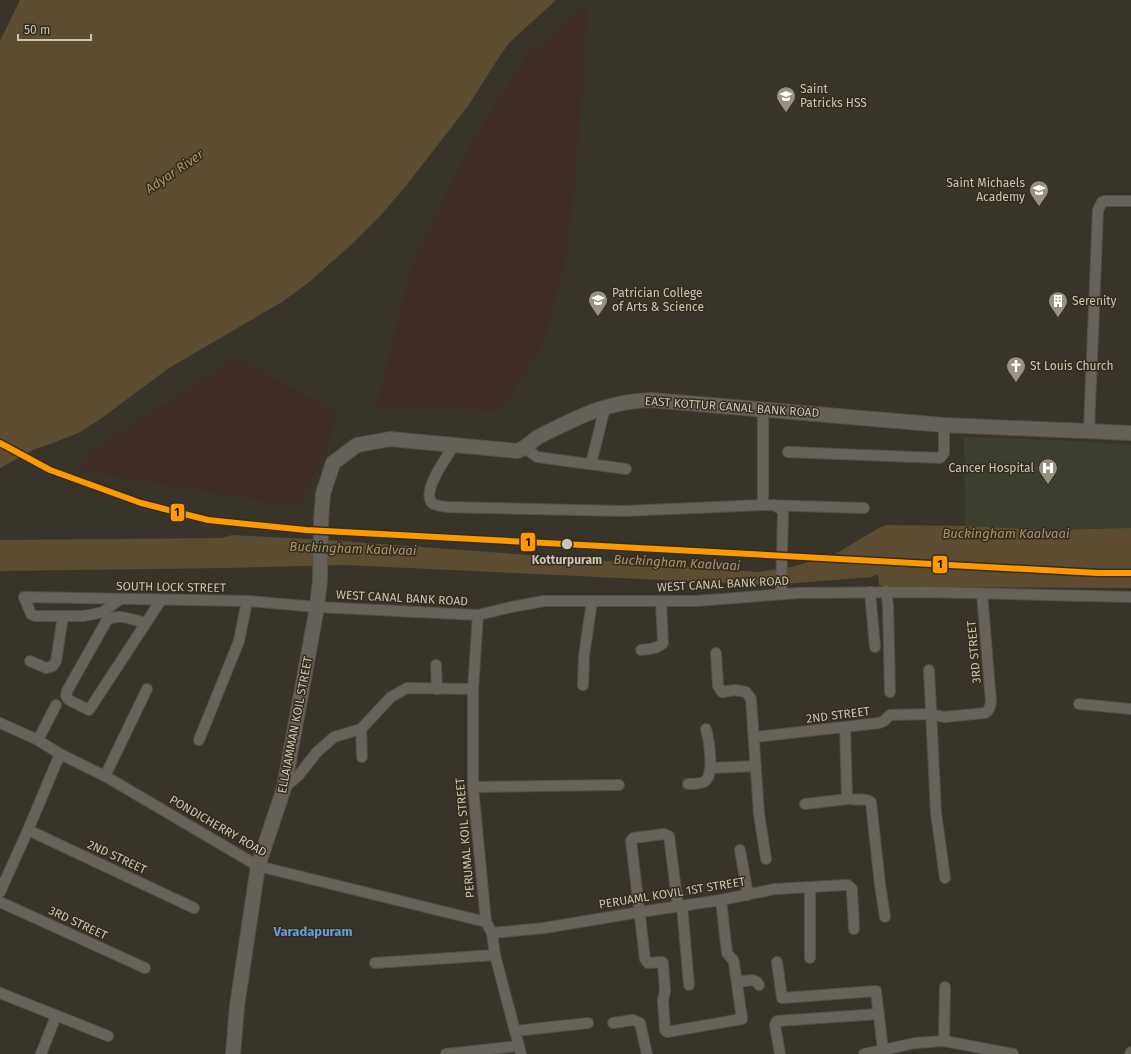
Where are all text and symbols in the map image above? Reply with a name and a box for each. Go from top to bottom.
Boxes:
scale bar [18,16,91,42]
text: 50 m [24,23,50,37]
place label: Saint Patricks HSS [800,82,867,110]
school or university icon: Saint Patricks HSS [775,85,797,113]
water label: Adyar River [142,146,207,197]
place label: Saint Michaels Academy [946,176,1025,204]
school or university icon: Saint Michaels Academy [1028,179,1050,207]
place label: Patrician College of Arts & Science [612,286,704,314]
school or university icon: Patrician College of Arts & Science [587,289,609,317]
building icon: Serenity [1047,290,1069,318]
place label: Serenity [1072,294,1117,308]
church icon: St Louis Church [1005,355,1027,383]
place label: St Louis Church [1030,359,1114,373]
street label: EAST KOTTUR CANAL BANK ROAD [644,394,820,420]
hospital icon: Cancer Hospital [1037,457,1059,485]
place label: Cancer Hospital [949,461,1034,475]
line badge: 1 [170,503,185,522]
text: 1 [174,506,180,519]
water label: Buckingham Kaalvaai [942,526,1070,541]
line badge: 1 [520,532,536,552]
text: 1 [525,536,531,549]
marker: Kotturpuram [560,537,574,551]
water label: Buckingham Kaalvaai [289,539,417,558]
water label: Buckingham Kaalvaai [613,552,741,573]
place label: Kotturpuram [532,553,602,567]
line badge: 1 [932,555,948,574]
text: 1 [937,558,943,571]
street label: WEST CANAL BANK ROAD [657,574,790,594]
street label: SOUTH LOCK STREET [116,579,227,595]
street label: WEST CANAL BANK ROAD [336,588,469,608]
street label: 3RD STREET [964,619,984,684]
street label: ELLAIAMMAN KOIL STREET [275,655,315,795]
street label: 2ND STREET [805,704,871,726]
street label: PERUMAL KOIL STREET [453,777,477,899]
street label: PONDICHERRY ROAD [167,792,269,860]
street label: 2ND STREET [85,837,150,877]
street label: PERUAML KOVIL 1ST STREET [598,874,747,911]
street label: 3RD STREET [47,903,110,943]
district label: Varadapuram [273,924,352,939]

